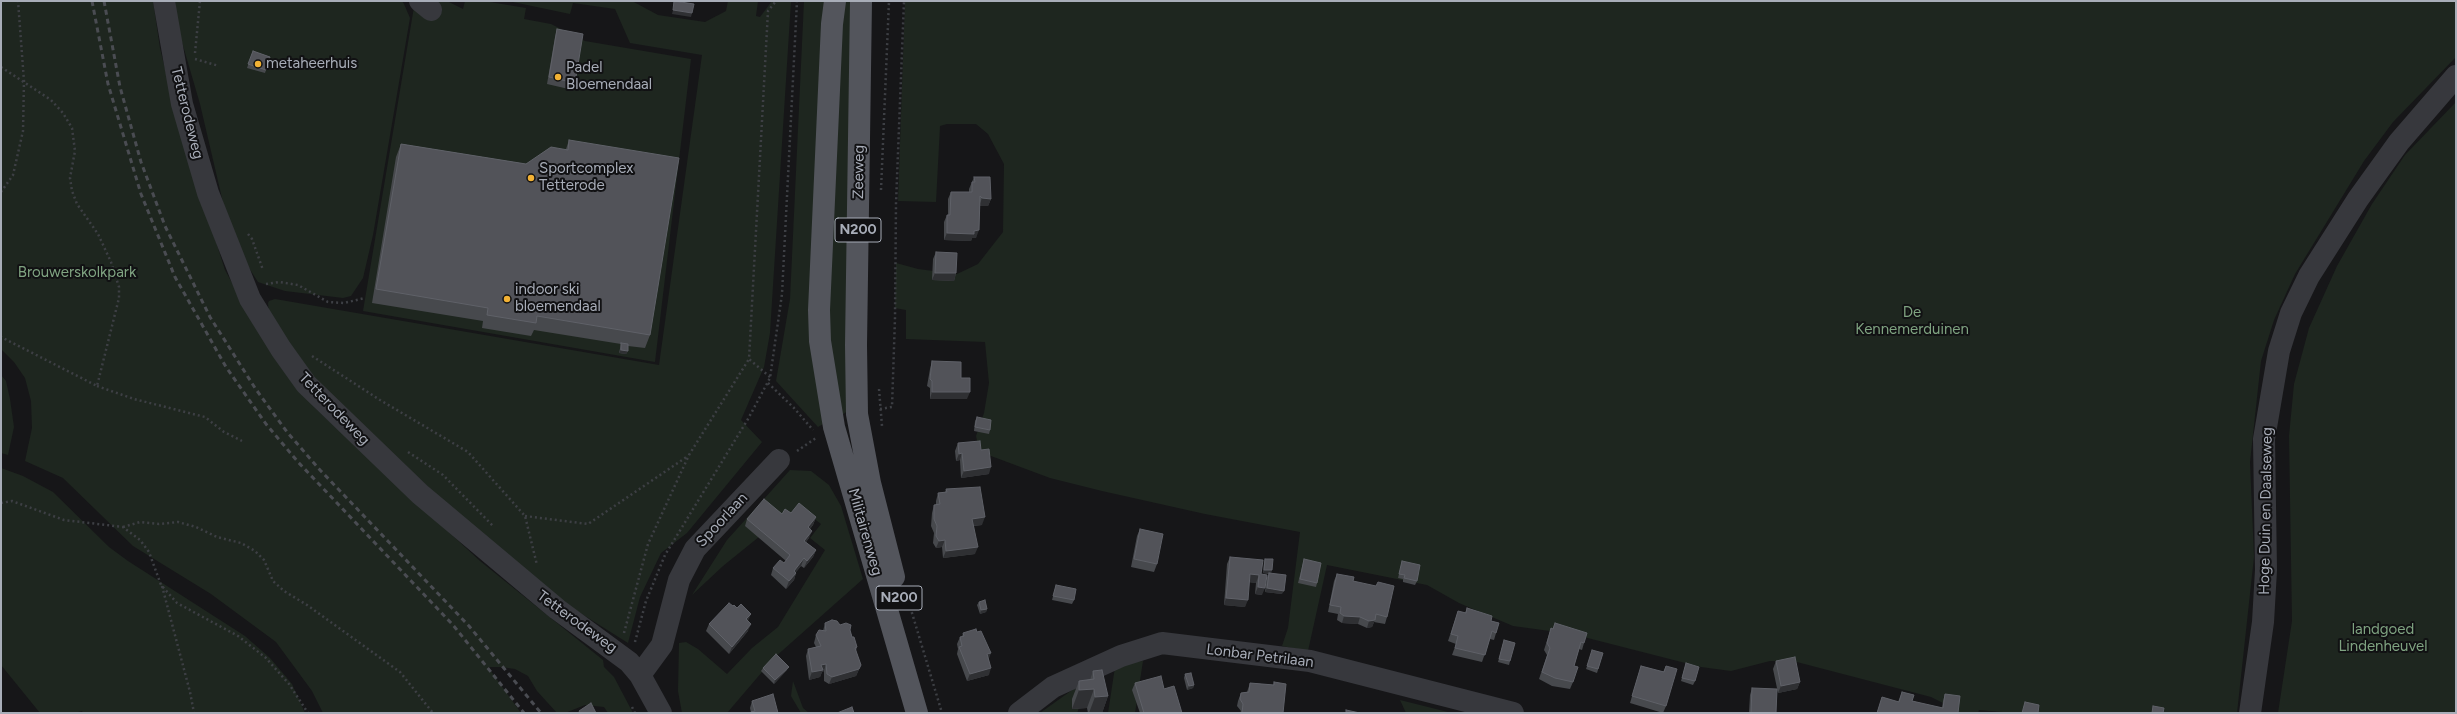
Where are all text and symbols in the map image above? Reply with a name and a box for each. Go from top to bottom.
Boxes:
place label: metaheerhuis [266,55,357,73]
marker: metaheerhuis [253,59,263,69]
place label: Padel Bloemendaal [566,59,652,94]
street label: Tetterodeweg [167,65,207,161]
marker: Padel Bloemendaal [553,72,563,82]
street label: Zeeweg [850,145,868,199]
place label: Sportcomplex Tetterode [539,160,633,195]
marker: Sportcomplex Tetterode [526,173,536,183]
road number: N200 [835,218,881,242]
park label: Brouwerskolkpark [18,264,136,282]
place label: indoor ski bloemendaal [515,281,601,316]
marker: indoor ski bloemendaal [502,294,512,304]
park label: De Kennemerduinen [1855,304,1969,339]
street label: Tetterodeweg [295,369,373,449]
street label: Hoge Duin en Daalseweg [2256,427,2276,595]
street label: Militairenweg [844,486,886,578]
street label: Spoorlaan [692,489,752,551]
road number: N200 [876,586,922,610]
street label: Tetterodeweg [534,587,620,657]
park label: landgoed Lindenheuvel [2338,621,2428,656]
street label: Lonbar Petrilaan [1205,640,1315,672]

